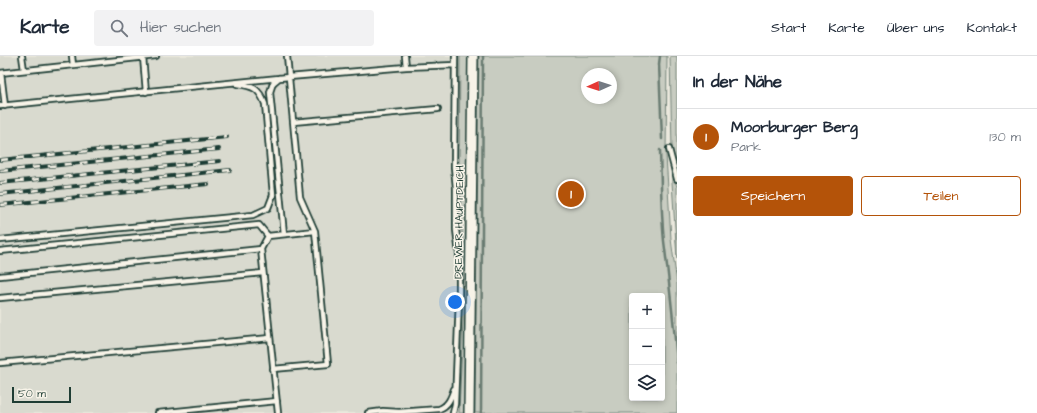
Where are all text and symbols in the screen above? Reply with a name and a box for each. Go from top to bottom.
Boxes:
search box [94,10,374,46]
text: Karte [20,14,70,41]
icon: search [108,17,130,39]
text: Hier suchen [140,17,221,38]
text: Start [771,18,806,38]
text: Karte [828,18,865,38]
text: Über uns [887,18,945,38]
text: Kontakt [967,18,1017,38]
north arrow [581,68,617,104]
text: In der Nähe [693,70,782,94]
text: Moorburger Berg [731,117,858,138]
text: 1 [705,128,707,146]
text: 130 m [989,128,1021,146]
text: Park [731,138,761,156]
street label: DREWER HAUPTDEICH [451,164,468,279]
button: Speichern [693,176,853,216]
button: Teilen [861,176,1021,216]
pin: 1 [558,179,584,209]
your location [445,292,465,312]
map controls [629,293,665,401]
button: + [629,293,665,329]
button: − [629,329,665,365]
button: layers [629,365,665,401]
scale bar [12,385,71,404]
text: 50 m [18,386,46,401]

